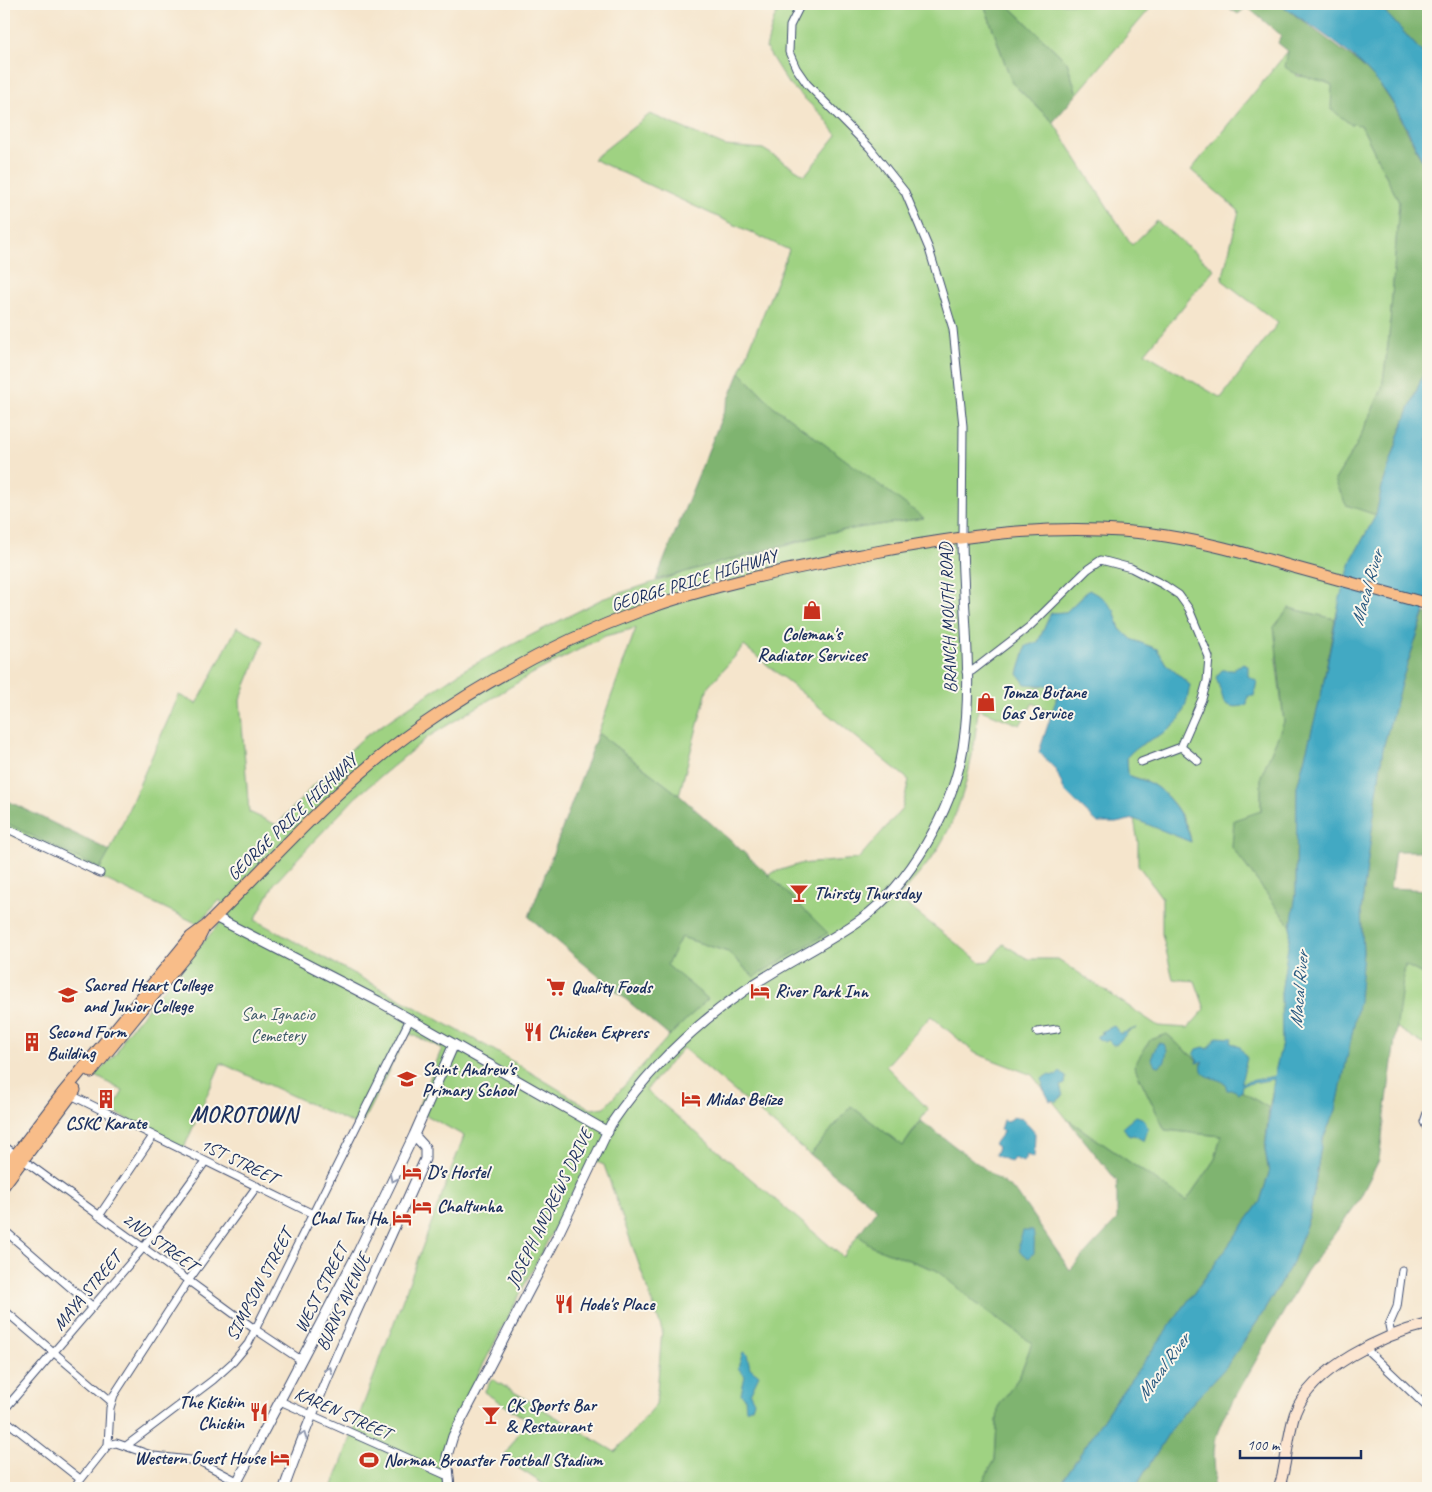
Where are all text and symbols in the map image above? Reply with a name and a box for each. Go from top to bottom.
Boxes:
street label: BRANCH MOUTH ROAD [934,541,962,694]
street label: GEORGE PRICE HIGHWAY [608,543,782,616]
water label: Macal River [1345,544,1390,628]
shop icon: Coleman's Radiator Services [801,599,823,621]
place label: Coleman's Radiator Services [757,623,868,666]
place label: Tomza Butane Gas Service [1001,681,1088,724]
shop icon: Tomza Butane Gas Service [975,691,997,713]
street label: GEORGE PRICE HIGHWAY [222,747,364,885]
bar icon: Thirsty Thursday [788,882,810,904]
place label: Thirsty Thursday [814,882,923,904]
water label: Macal River [1284,947,1315,1029]
place label: Sacred Heart College and Junior College [83,974,214,1017]
supermarket icon: Quality Foods [545,976,567,998]
place label: Quality Foods [571,976,653,998]
hotel icon: River Park Inn [749,980,771,1002]
place label: River Park Inn [775,980,870,1002]
school or university icon: Sacred Heart College and Junior College [57,984,79,1006]
park label: San Ignacio Cemetery [241,1003,317,1046]
place label: Second Form Building [47,1021,127,1064]
restaurant icon: Chicken Express [522,1021,544,1043]
place label: Chicken Express [548,1021,650,1043]
building icon: Second Form Building [21,1031,43,1053]
place label: Saint Andrew's Primary School [422,1058,520,1101]
school or university icon: Saint Andrew's Primary School [396,1068,418,1090]
building icon: CSKC Karate [95,1088,117,1110]
hotel icon: Midas Belize [680,1088,702,1110]
place label: Midas Belize [706,1088,784,1110]
district label: MOROTOWN [190,1101,300,1129]
place label: CSKC Karate [65,1112,149,1134]
street label: JOSEPH ANDREWS DRIVE [501,1123,598,1292]
street label: 1ST STREET [197,1133,285,1191]
hotel icon: D's Hostel [401,1161,423,1183]
place label: D's Hostel [427,1161,492,1183]
one-way arrow [388,1174,399,1183]
hotel icon: Chaltunha [411,1195,433,1217]
place label: Chaltunha [437,1195,504,1217]
place label: Chal Tun Ha [311,1207,388,1229]
hotel icon: Chal Tun Ha [391,1207,413,1229]
street label: 2ND STREET [118,1208,205,1279]
street label: SIMPSON STREET [220,1221,300,1344]
street label: WEST STREET [289,1237,354,1336]
street label: MAYA STREET [48,1244,129,1335]
street label: BURNS AVENUE [311,1248,376,1354]
restaurant icon: Hode's Place [553,1293,575,1315]
place label: Hode's Place [579,1293,656,1315]
water label: Macal River [1131,1326,1198,1405]
one-way arrow [323,1366,334,1375]
street label: KAREN STREET [291,1382,398,1446]
place label: The Kickin Chickin [179,1391,245,1434]
place label: CK Sports Bar & Restaurant [506,1394,598,1437]
restaurant icon: The Kickin Chickin [248,1401,270,1423]
bar icon: CK Sports Bar & Restaurant [480,1404,502,1426]
scale bar [1240,1427,1361,1459]
one-way arrow [297,1431,307,1440]
text: 100 m [1247,1436,1281,1455]
place label: Western Guest House [135,1447,267,1469]
hotel icon: Western Guest House [269,1447,291,1469]
sports icon: Norman Broaster Football Stadium [358,1449,380,1471]
place label: Norman Broaster Football Stadium [384,1449,604,1471]

